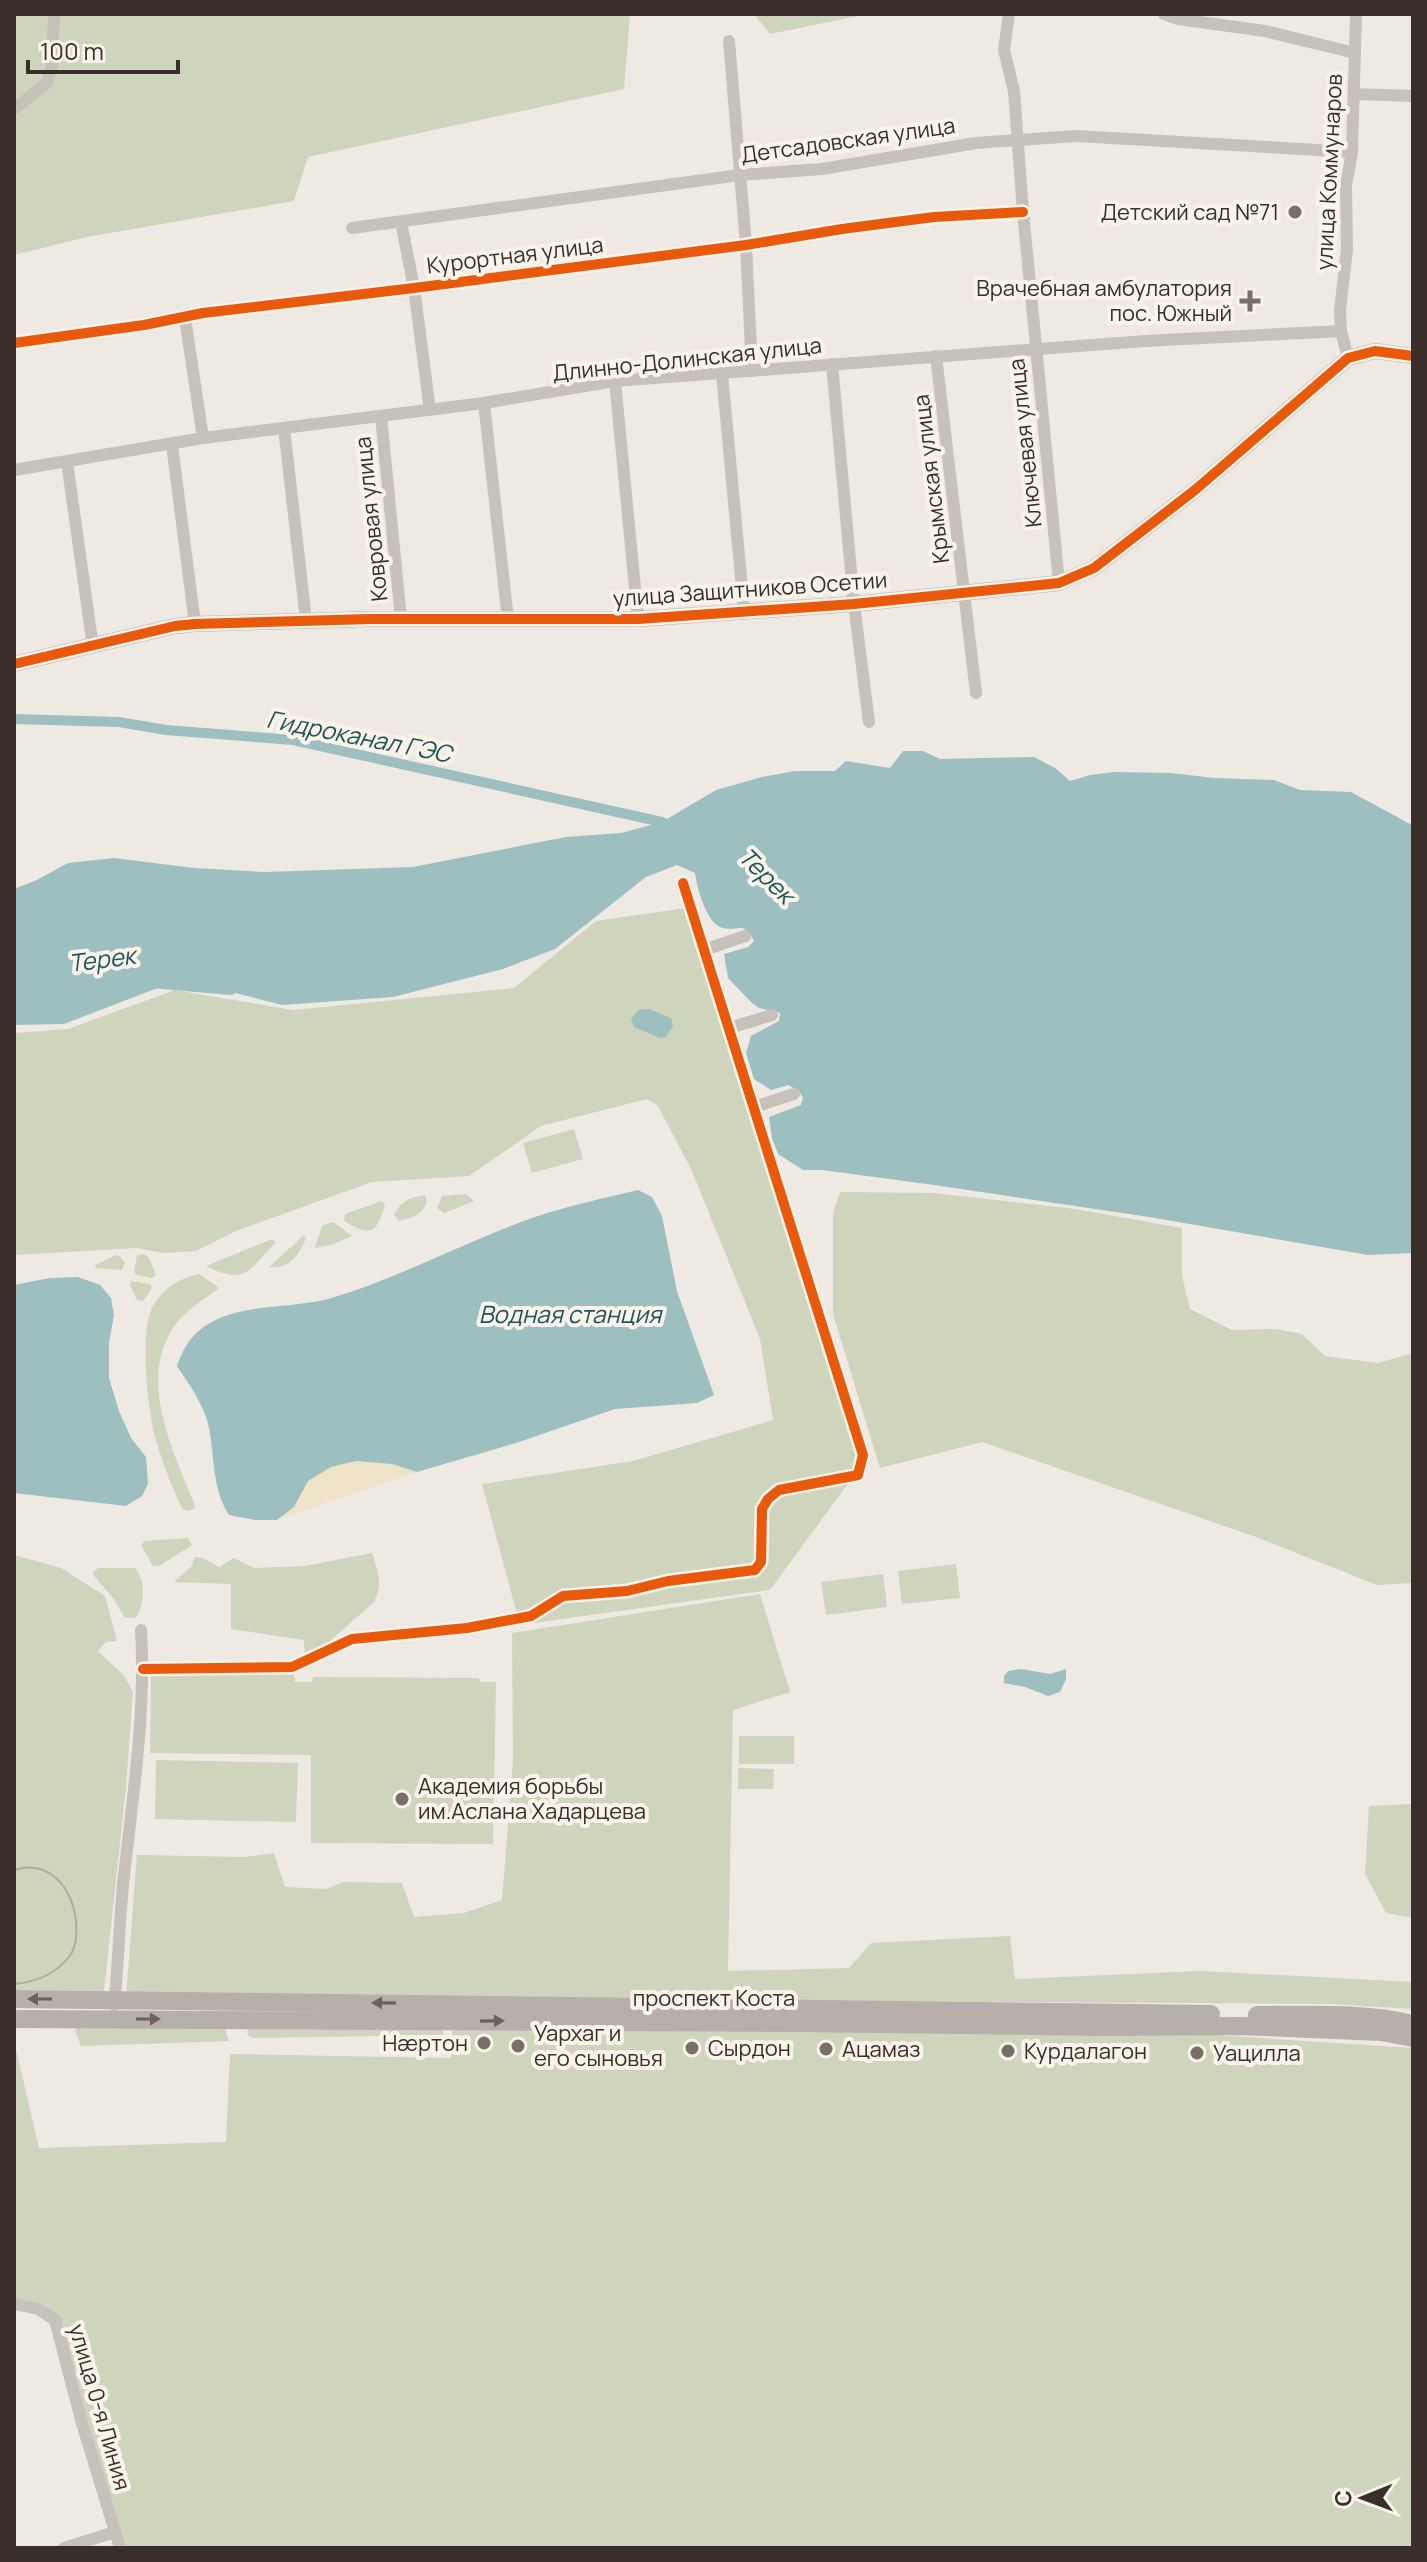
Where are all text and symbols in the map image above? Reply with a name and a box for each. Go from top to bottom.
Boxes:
scale bar [28,24,178,74]
text: 100 m [40,34,104,67]
street label: улица Коммунаров [1309,73,1349,271]
street label: Детсадовская улица [739,110,957,170]
place label: Детский сад №71 [1101,197,1279,227]
marker: Детский сад №71 [1286,203,1304,221]
street label: Курортная улица [425,229,605,281]
place label: Врачебная амбулатория пос. Южный [976,273,1232,328]
marker: Врачебная амбулатория пос. Южный [1239,290,1261,312]
street label: Длинно-Долинская улица [551,330,823,388]
street label: Ключевая улица [1001,357,1049,529]
street label: Крымская улица [906,393,956,565]
street label: Ковровая улица [347,435,395,603]
street label: улица Защитников Осетии [612,564,888,614]
water label: Гидроканал ГЭС [264,701,457,770]
water label: Терек [732,840,805,912]
water label: Терек [67,938,140,979]
water label: Водная станция [479,1297,663,1330]
place label: Академия борьбы им.Аслана Хадарцева [418,1771,646,1826]
marker: Академия борьбы им.Аслана Хадарцева [393,1790,411,1808]
street label: проспект Коста [633,1983,795,2013]
one-way arrow [27,1993,52,2005]
one-way arrow [371,1997,396,2009]
one-way arrow [136,2013,161,2025]
one-way arrow [480,2015,505,2027]
place label: Уархаг и его сыновья [534,2018,663,2073]
place label: Нæртон [382,2028,468,2058]
place label: Сырдон [708,2033,791,2063]
marker: Нæртон [475,2034,493,2052]
place label: Ацамаз [842,2034,920,2064]
place label: Курдалагон [1024,2036,1147,2066]
marker: Уархаг и его сыновья [509,2037,527,2055]
place label: Уацилла [1213,2038,1301,2068]
marker: Сырдон [683,2039,701,2057]
marker: Ацамаз [817,2040,835,2058]
marker: Курдалагон [999,2042,1017,2060]
marker: Уацилла [1188,2044,1206,2062]
street label: улица 0-я Линия [62,2321,138,2493]
north arrow [1323,2458,1403,2538]
text: С [1328,2490,1358,2507]

